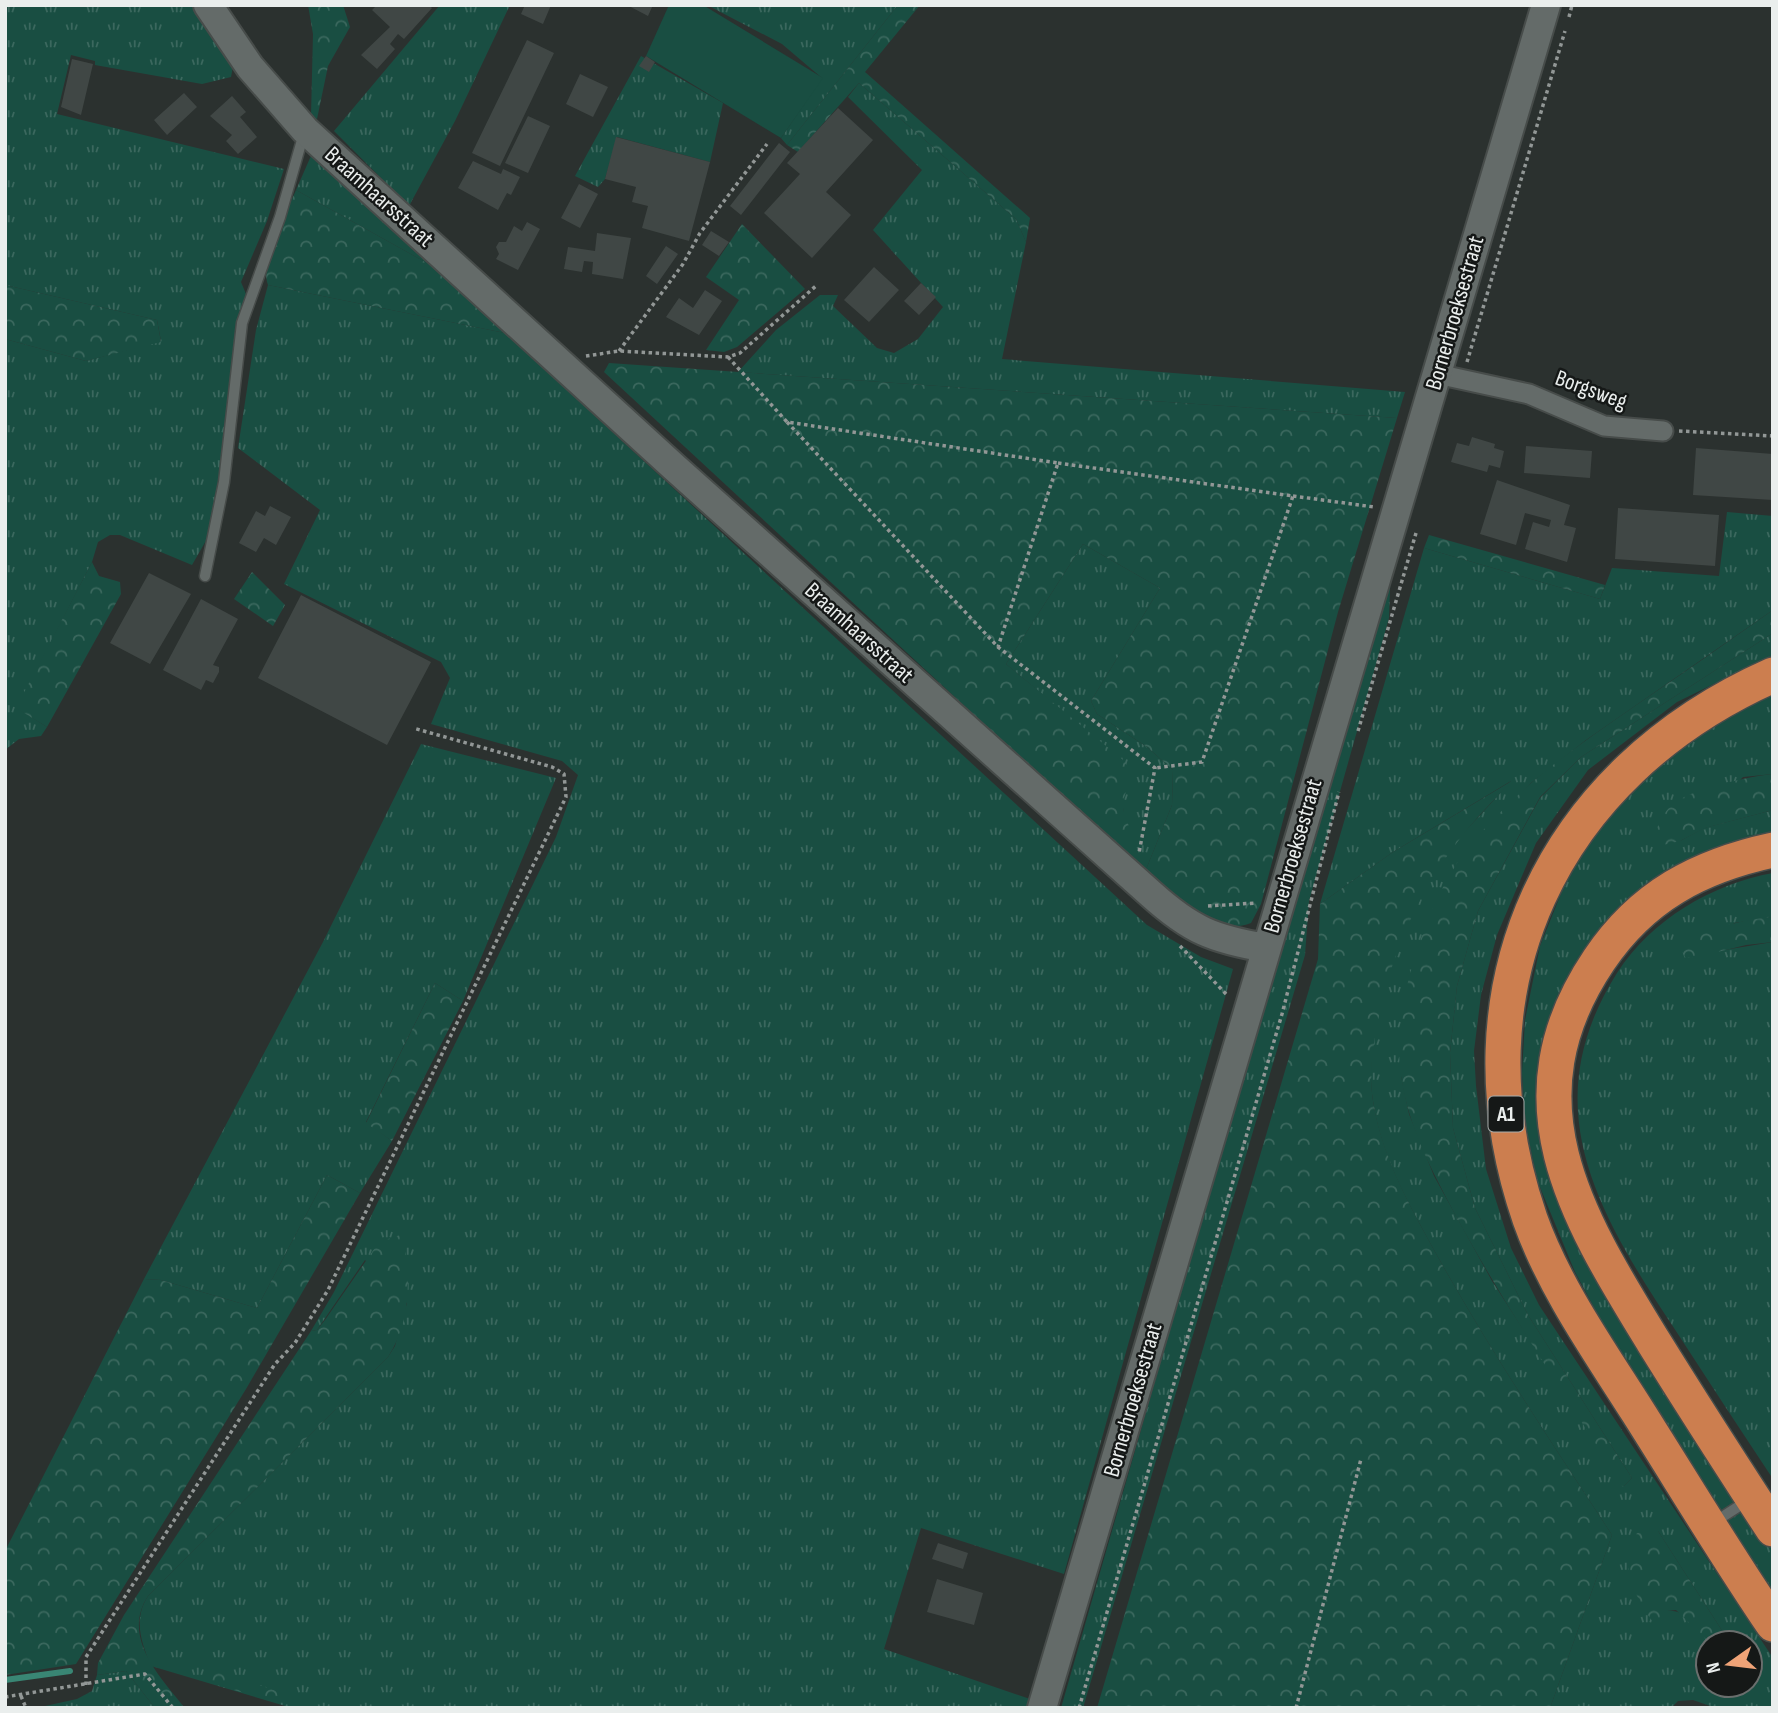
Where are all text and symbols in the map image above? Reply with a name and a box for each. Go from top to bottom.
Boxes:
street label: Braamhaarsstraat [319,141,439,253]
street label: Bornerbroeksestraat [1420,233,1490,393]
street label: Borgsweg [1551,364,1631,416]
street label: Braamhaarsstraat [799,577,919,689]
street label: Bornerbroeksestraat [1258,776,1328,936]
road number: A1 [1488,1096,1524,1132]
street label: Bornerbroeksestraat [1098,1320,1168,1480]
north arrow [1694,1629,1764,1699]
text: N [1702,1660,1726,1675]

